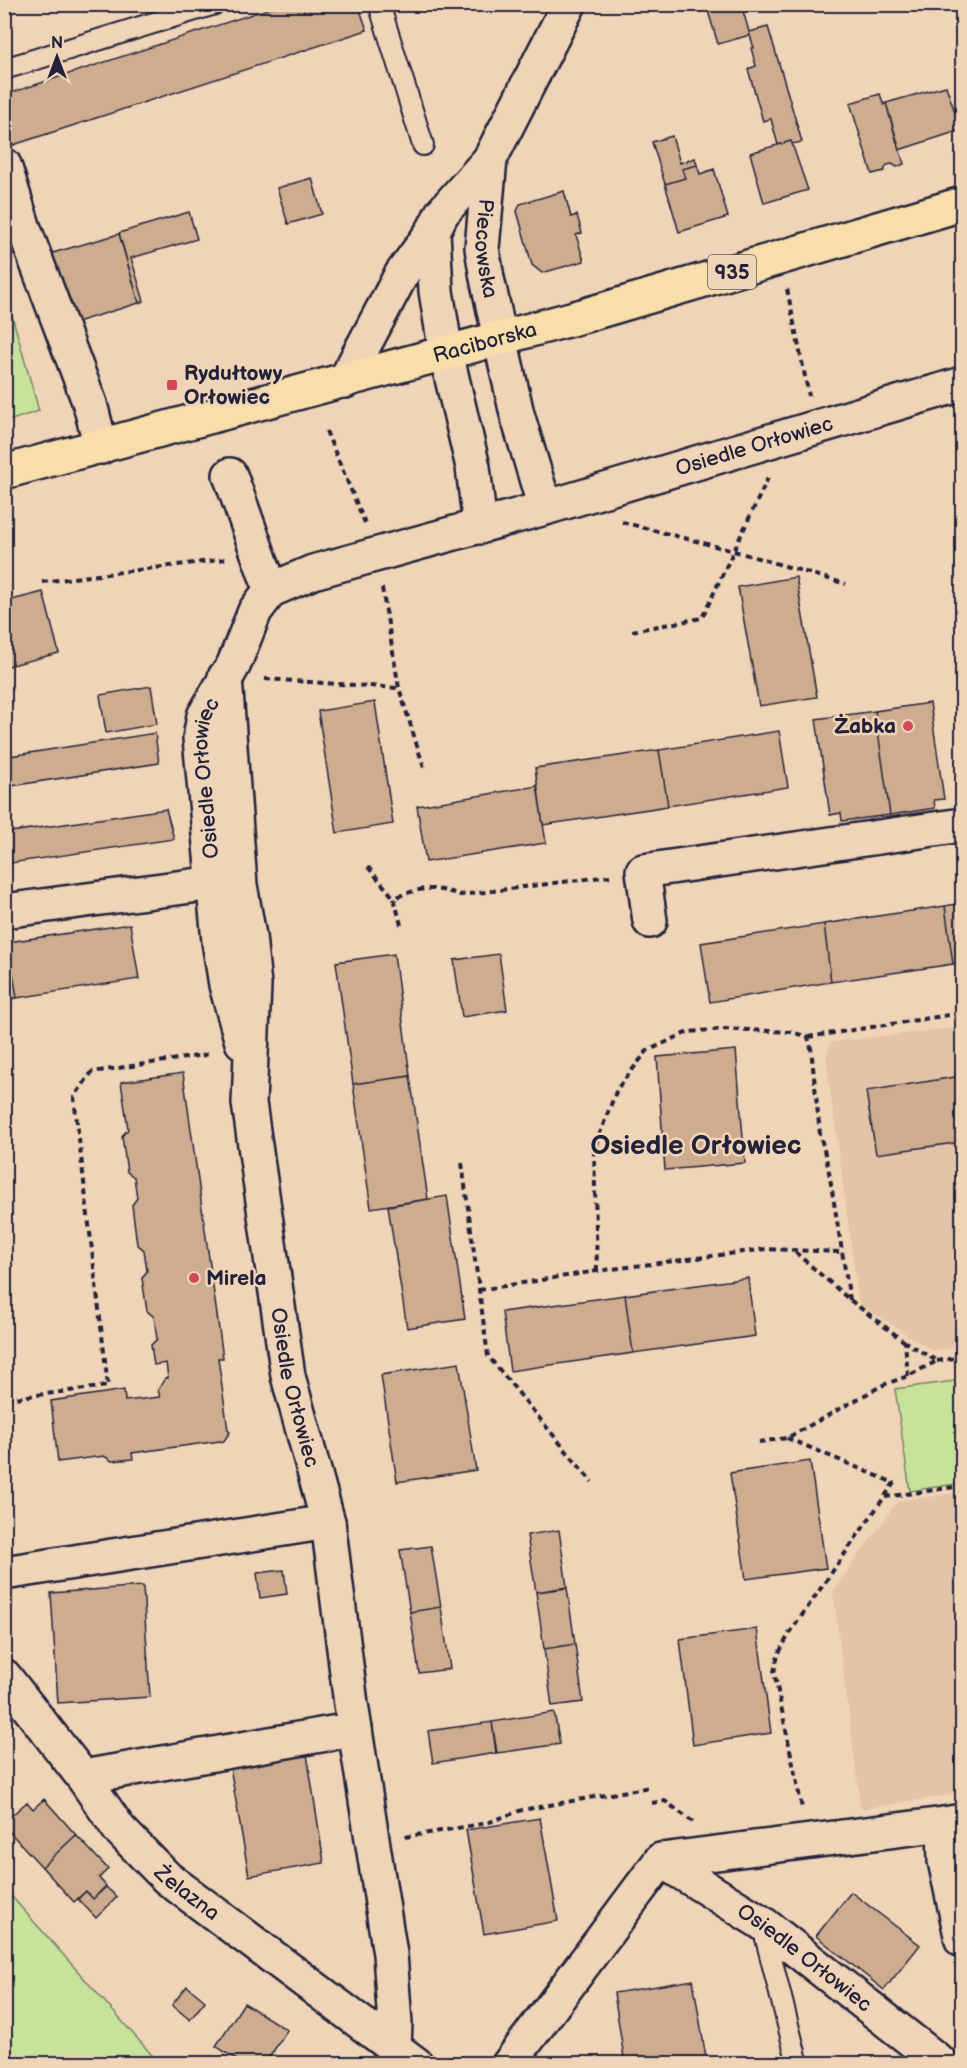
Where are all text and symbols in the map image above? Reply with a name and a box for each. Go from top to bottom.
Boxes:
north arrow [27,27,87,87]
text: N [51,34,63,53]
street label: Piecowska [469,198,503,300]
road number: 935 [708,255,756,289]
street label: Raciborska [430,317,540,369]
place label: Rydułtowy Orłowiec [184,361,283,410]
marker: Rydułtowy Orłowiec [165,378,179,392]
street label: Osiedle Orłowiec [673,411,836,482]
street label: Osiedle Orłowiec [188,693,225,860]
place label: Żabka [834,713,896,739]
marker: Żabka [901,719,915,733]
district label: Osiedle Orłowiec [590,1130,802,1162]
place label: Mirela [206,1266,267,1291]
marker: Mirela [187,1271,201,1285]
street label: Osiedle Orłowiec [265,1306,324,1470]
street label: Żelazna [148,1860,224,1926]
street label: Osiedle Orłowiec [733,1899,877,2017]

